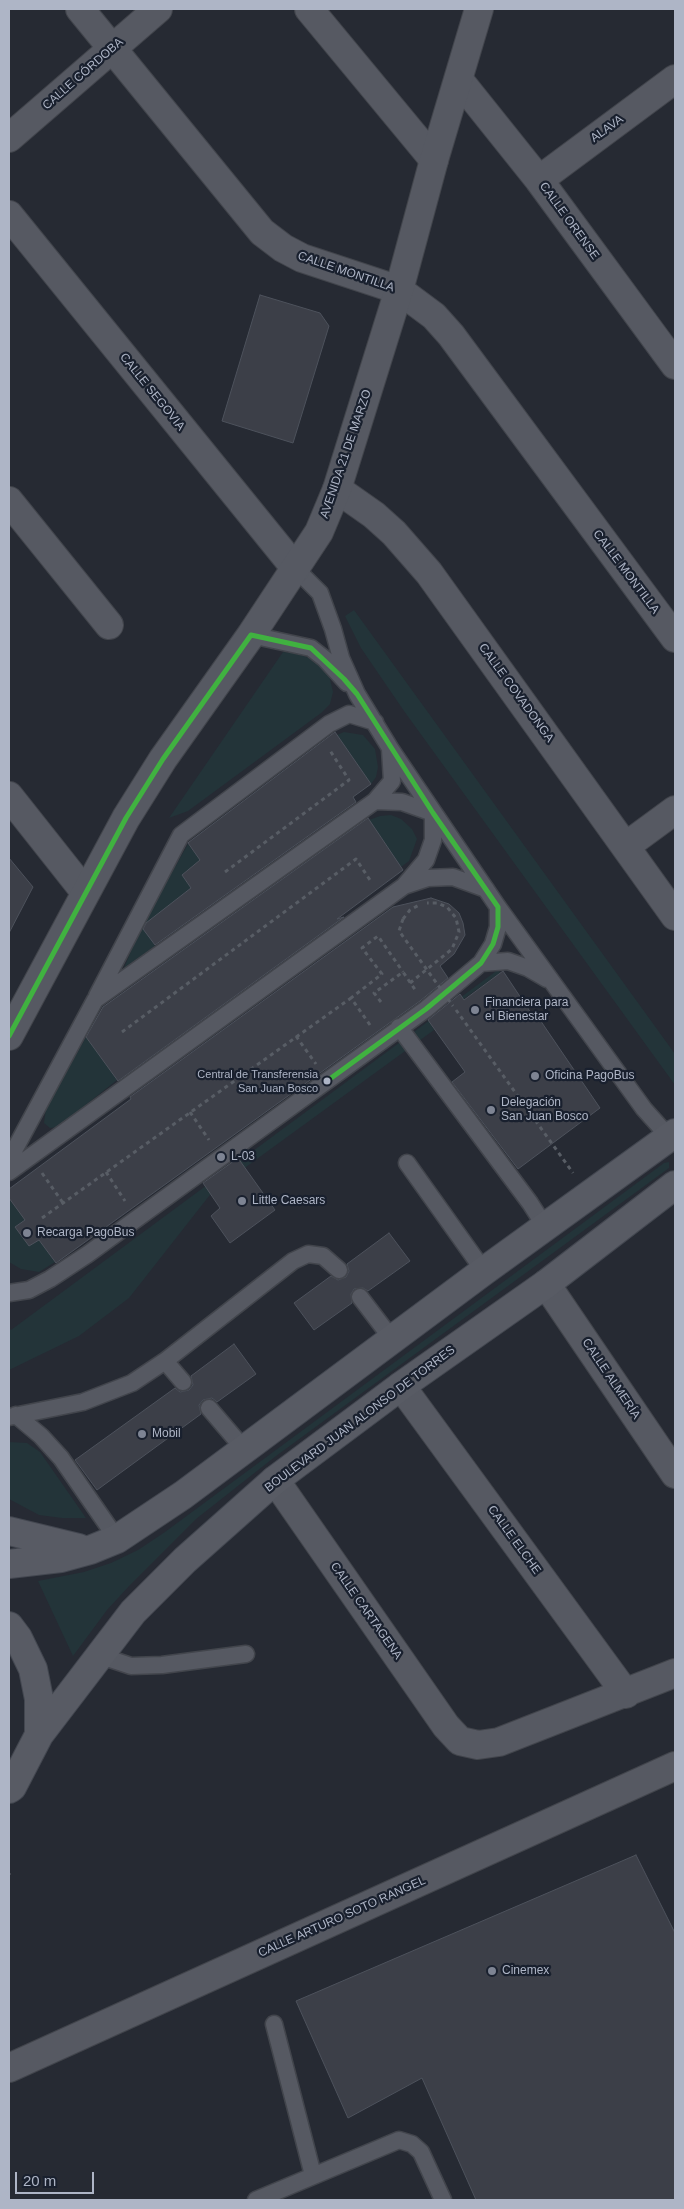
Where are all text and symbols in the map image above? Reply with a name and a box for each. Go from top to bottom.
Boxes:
street label: CALLE CÓRDOBA [40,35,126,113]
street label: ALAVA [588,112,626,146]
street label: CALLE ORENSE [536,180,602,262]
street label: CALLE MONTILLA [296,249,396,295]
street label: CALLE SEGOVIA [116,350,188,434]
street label: AVENIDA 21 DE MARZO [317,388,375,520]
street label: CALLE MONTILLA [590,527,662,617]
street label: CALLE COVADONGA [475,641,557,745]
place label: Financiera para el Bienestar [485,996,568,1024]
marker: Financiera para el Bienestar [469,1004,481,1016]
place label: Central de Transferensia San Juan Bosco [197,1068,318,1094]
place label: Oficina PagoBus [545,1069,634,1083]
marker: Oficina PagoBus [529,1070,541,1082]
marker: Central de Transferensia San Juan Bosco [322,1076,332,1086]
place label: Delegación San Juan Bosco [501,1096,588,1124]
marker: Delegación San Juan Bosco [485,1104,497,1116]
place label: L-03 [231,1150,255,1164]
marker: L-03 [215,1151,227,1163]
place label: Little Caesars [252,1194,325,1208]
marker: Little Caesars [236,1195,248,1207]
place label: Recarga PagoBus [37,1226,134,1240]
marker: Recarga PagoBus [21,1227,33,1239]
street label: CALLE ALMERÍA [579,1336,643,1422]
street label: BOULEVARD JUAN ALONSO DE TORRES [262,1343,458,1495]
place label: Mobil [152,1427,181,1441]
marker: Mobil [136,1428,148,1440]
street label: CALLE ELCHE [484,1503,544,1577]
street label: CALLE CARTAGENA [327,1560,405,1662]
street label: CALLE ARTURO SOTO RANGEL [256,1873,428,1961]
place label: Cinemex [502,1964,549,1978]
marker: Cinemex [486,1965,498,1977]
scale bar [18,2162,96,2194]
text: 20 m [23,2172,56,2189]

